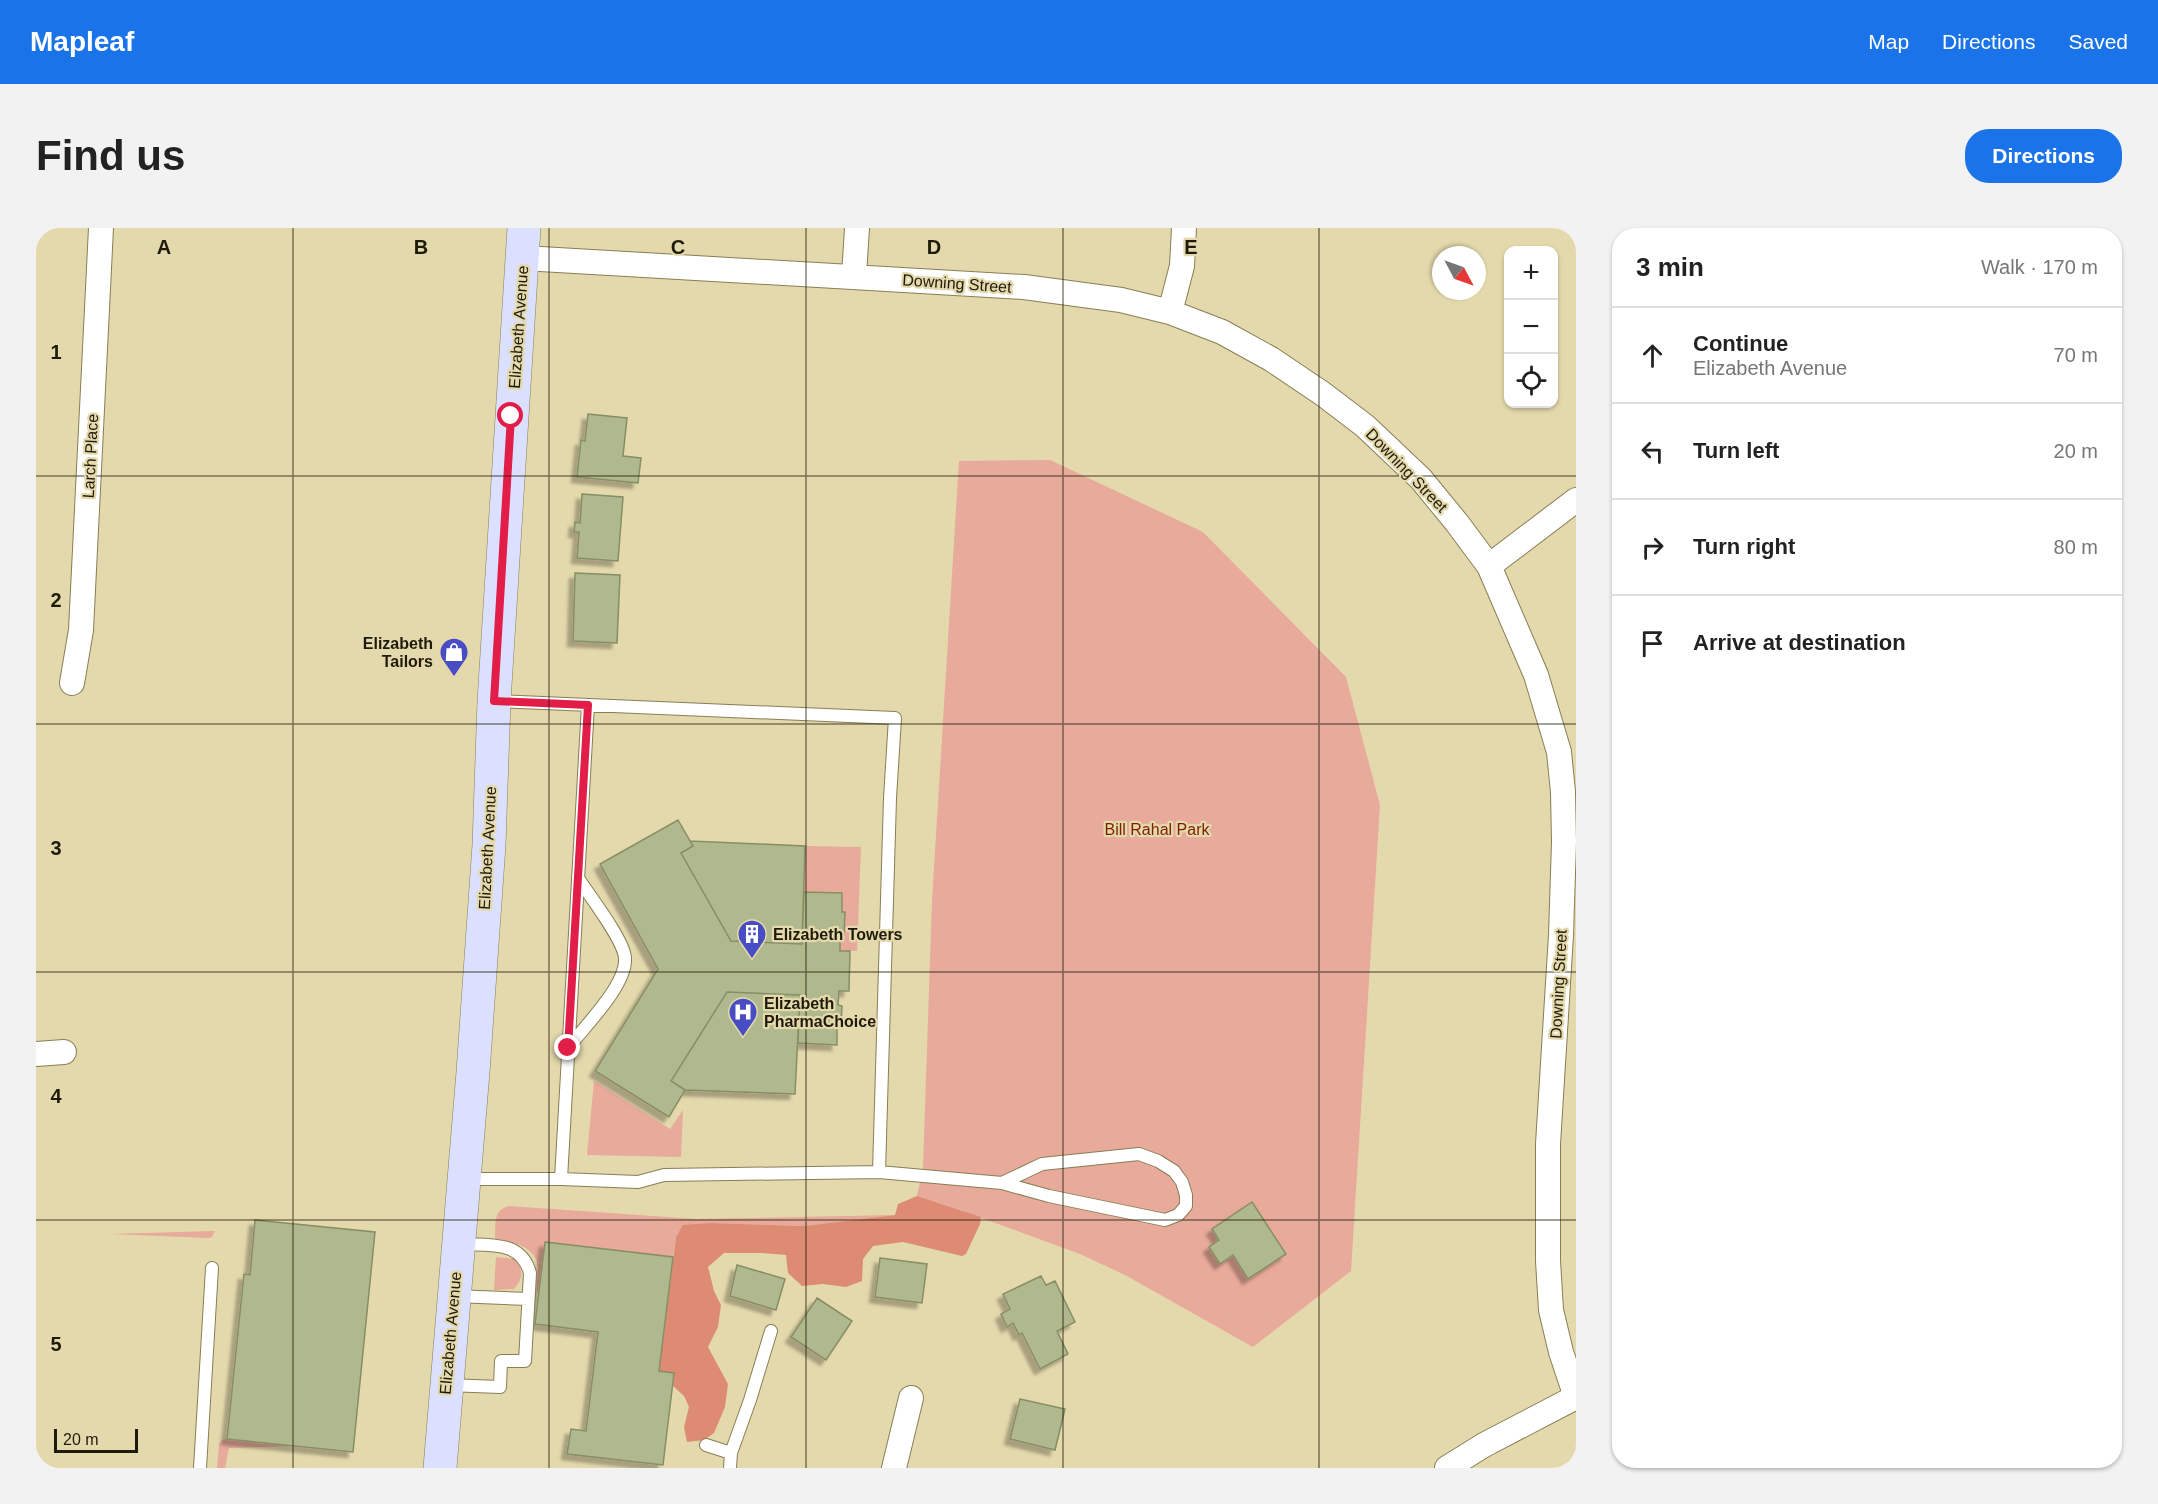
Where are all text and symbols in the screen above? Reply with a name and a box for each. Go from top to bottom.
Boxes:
text: Mapleaf [30,26,134,57]
text: Map [1868,30,1909,53]
text: Directions [1942,30,2035,53]
text: Saved [2068,30,2128,53]
button: Directions [1965,129,2122,183]
text: Find us [36,132,185,179]
text: A [157,236,171,258]
text: B [414,236,428,258]
text: C [671,236,685,258]
text: D [927,236,941,258]
text: E [1184,236,1198,258]
north arrow [1432,246,1486,300]
map controls [1504,246,1558,408]
button: + [1504,246,1558,300]
text: 3 min [1636,252,1704,282]
text: Walk · 170 m [1981,256,2098,278]
street label: Elizabeth Avenue [506,265,531,389]
street label: Downing Street [902,271,1013,296]
button: − [1504,300,1558,354]
text: Continue [1693,331,1788,356]
icon: ahead [1636,339,1669,372]
text: 1 [50,341,62,363]
text: 70 m [2054,344,2098,366]
button: locate [1504,354,1558,408]
text: Elizabeth Avenue [1693,357,1847,379]
route start [497,402,523,428]
street label: Larch Place [80,413,101,499]
street label: Downing Street [1363,425,1451,516]
icon: left [1636,435,1669,468]
text: Turn left [1693,438,1779,463]
text: 20 m [2054,440,2098,462]
icon: right [1636,531,1669,564]
text: Turn right [1693,534,1795,559]
text: 80 m [2054,536,2098,558]
text: 2 [50,589,62,611]
icon: arrive [1636,627,1669,660]
text: Arrive at destination [1693,630,1906,655]
place label: Elizabeth Tailors [363,635,433,670]
shop icon: Elizabeth Tailors [438,636,470,678]
street label: Elizabeth Avenue [476,786,499,910]
park label: Bill Rahal Park [1105,821,1210,838]
text: 3 [50,837,62,859]
building icon: Elizabeth Towers [736,918,768,960]
place label: Elizabeth Towers [773,926,903,943]
street label: Downing Street [1547,928,1570,1039]
place label: Elizabeth PharmaChoice [764,995,876,1030]
hospital icon: Elizabeth PharmaChoice [727,996,759,1038]
route end [554,1034,580,1060]
text: 4 [50,1085,62,1107]
street label: Elizabeth Avenue [437,1271,464,1395]
text: 5 [50,1333,62,1355]
scale bar [54,1426,138,1454]
text: 20 m [63,1431,99,1448]

